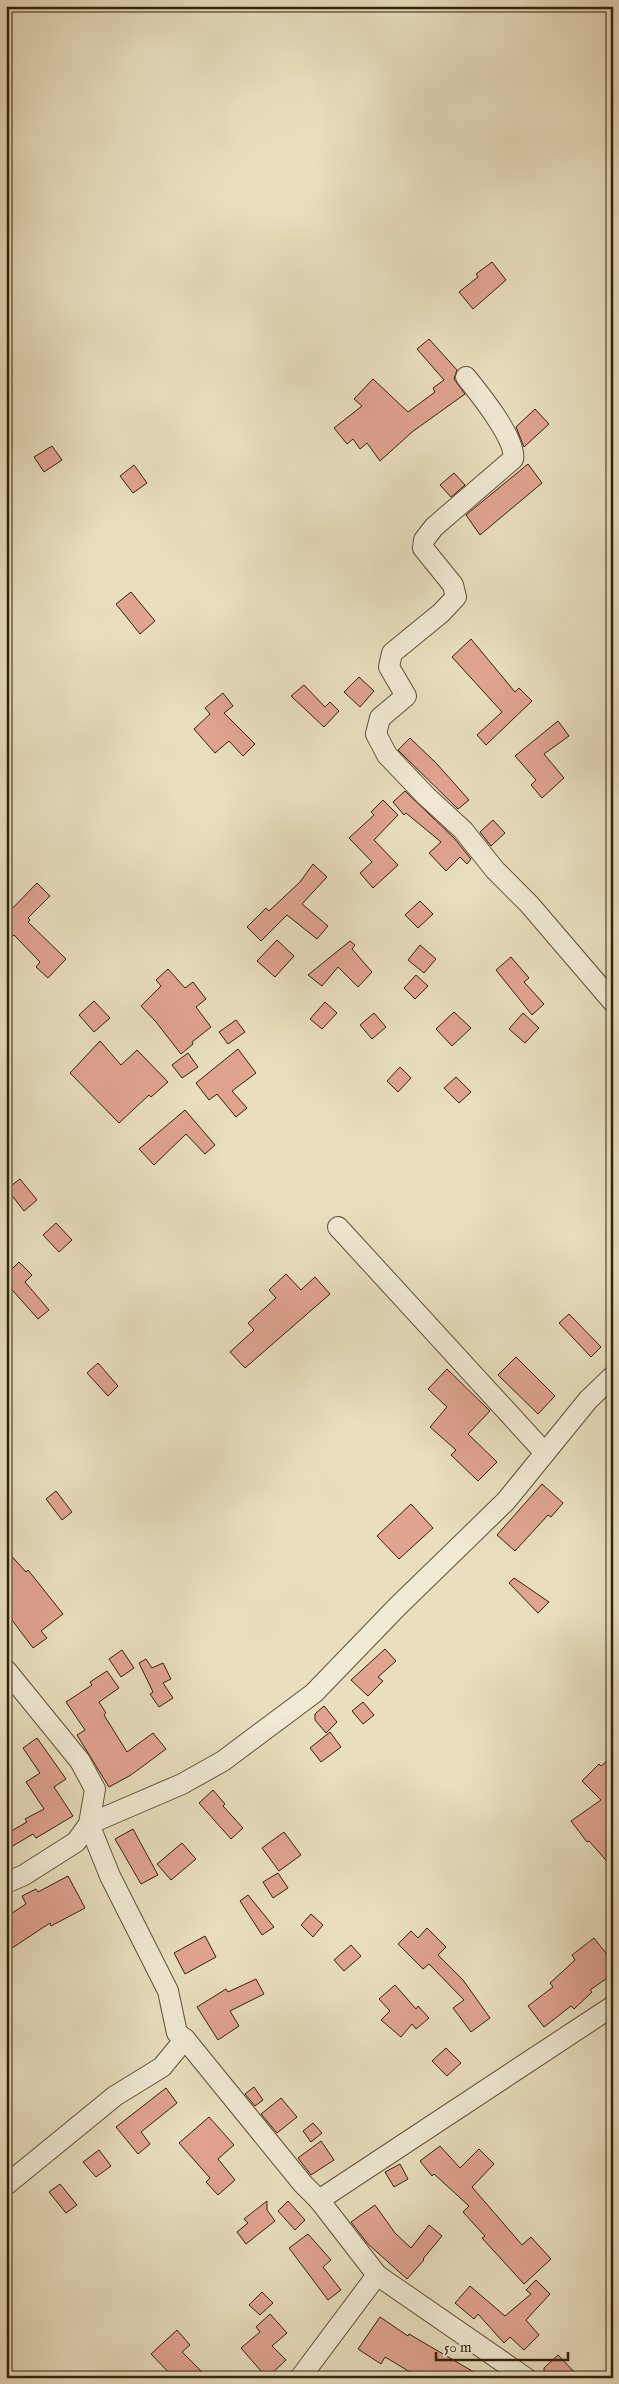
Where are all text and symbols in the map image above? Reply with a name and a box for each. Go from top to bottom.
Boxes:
scale bar [436,2329,569,2361]
text: 50 m [444,2338,472,2357]

